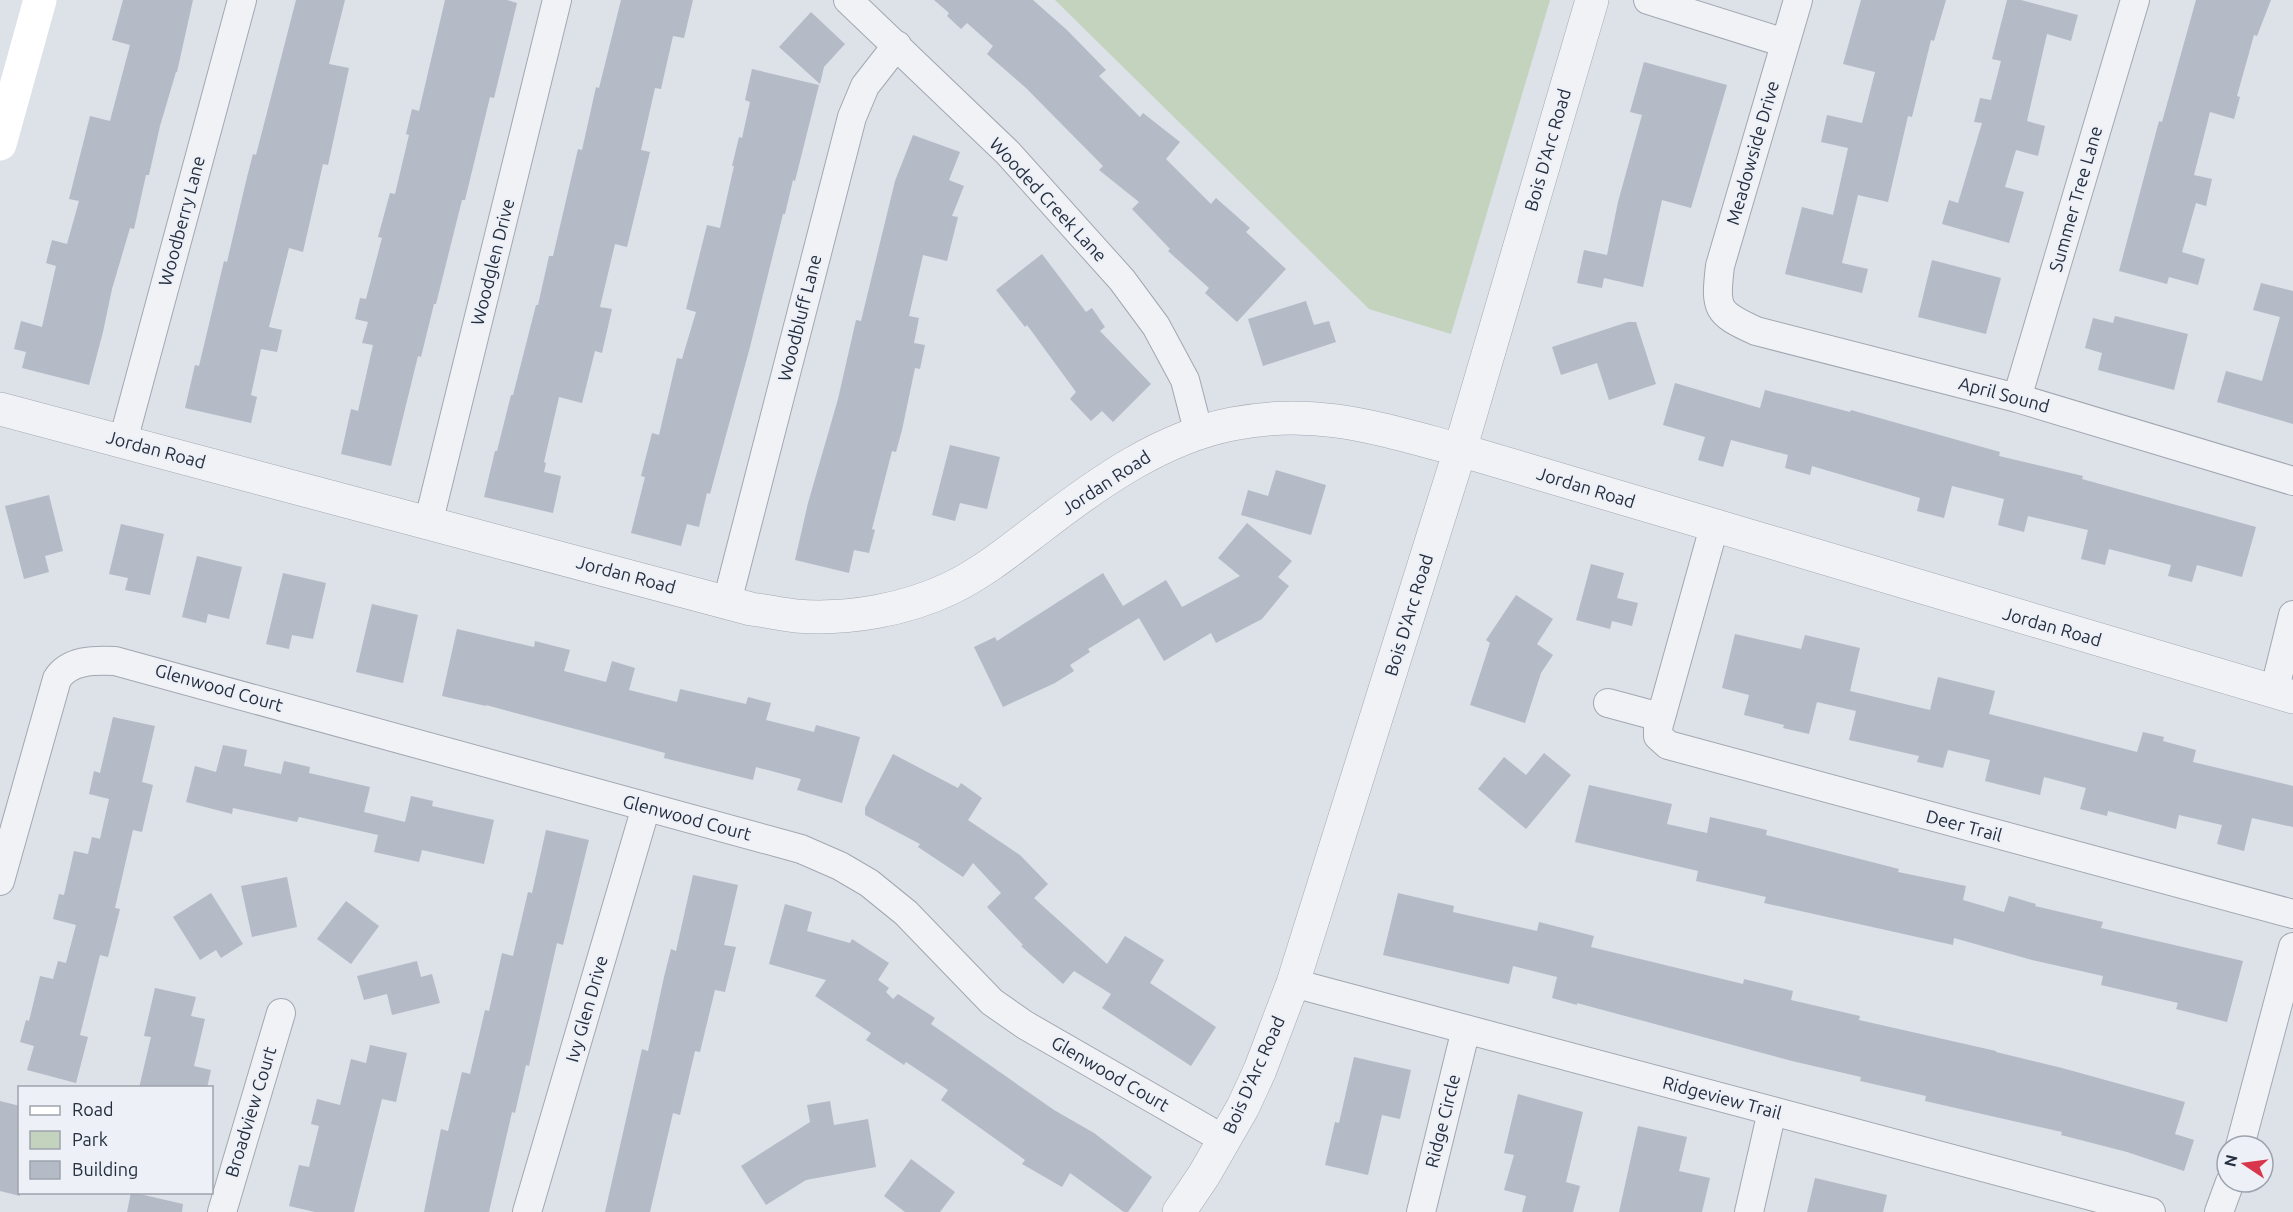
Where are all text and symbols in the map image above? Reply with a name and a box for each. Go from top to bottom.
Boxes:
street label: Meadowside Drive [1722,78,1782,227]
street label: Bois D'Arc Road [1520,86,1574,213]
street label: Summer Tree Lane [2045,124,2105,274]
street label: Wooded Creek Lane [986,133,1111,265]
street label: Woodberry Lane [154,153,208,288]
street label: Woodglen Drive [467,196,517,327]
street label: Woodbluff Lane [774,252,824,383]
street label: April Sound [1957,372,2052,416]
street label: Jordan Road [104,426,208,472]
street label: Jordan Road [1057,446,1154,518]
street label: Jordan Road [1535,463,1638,511]
street label: Jordan Road [574,551,678,597]
street label: Bois D'Arc Road [1380,551,1436,678]
street label: Jordan Road [2001,602,2104,650]
street label: Glenwood Court [153,659,286,715]
street label: Glenwood Court [621,790,754,844]
street label: Deer Trail [1924,805,2005,845]
street label: Ivy Glen Drive [561,953,611,1064]
street label: Bois D'Arc Road [1218,1013,1288,1136]
street label: Glenwood Court [1048,1031,1173,1115]
street label: Broadview Court [221,1044,279,1179]
street label: Ridge Circle [1421,1072,1463,1170]
street label: Ridgeview Trail [1661,1072,1784,1123]
legend [18,1086,213,1194]
text: Road [72,1099,114,1119]
text: Park [72,1129,108,1149]
north arrow [2215,1134,2275,1194]
text: N [2220,1153,2240,1168]
text: Building [72,1159,138,1179]

